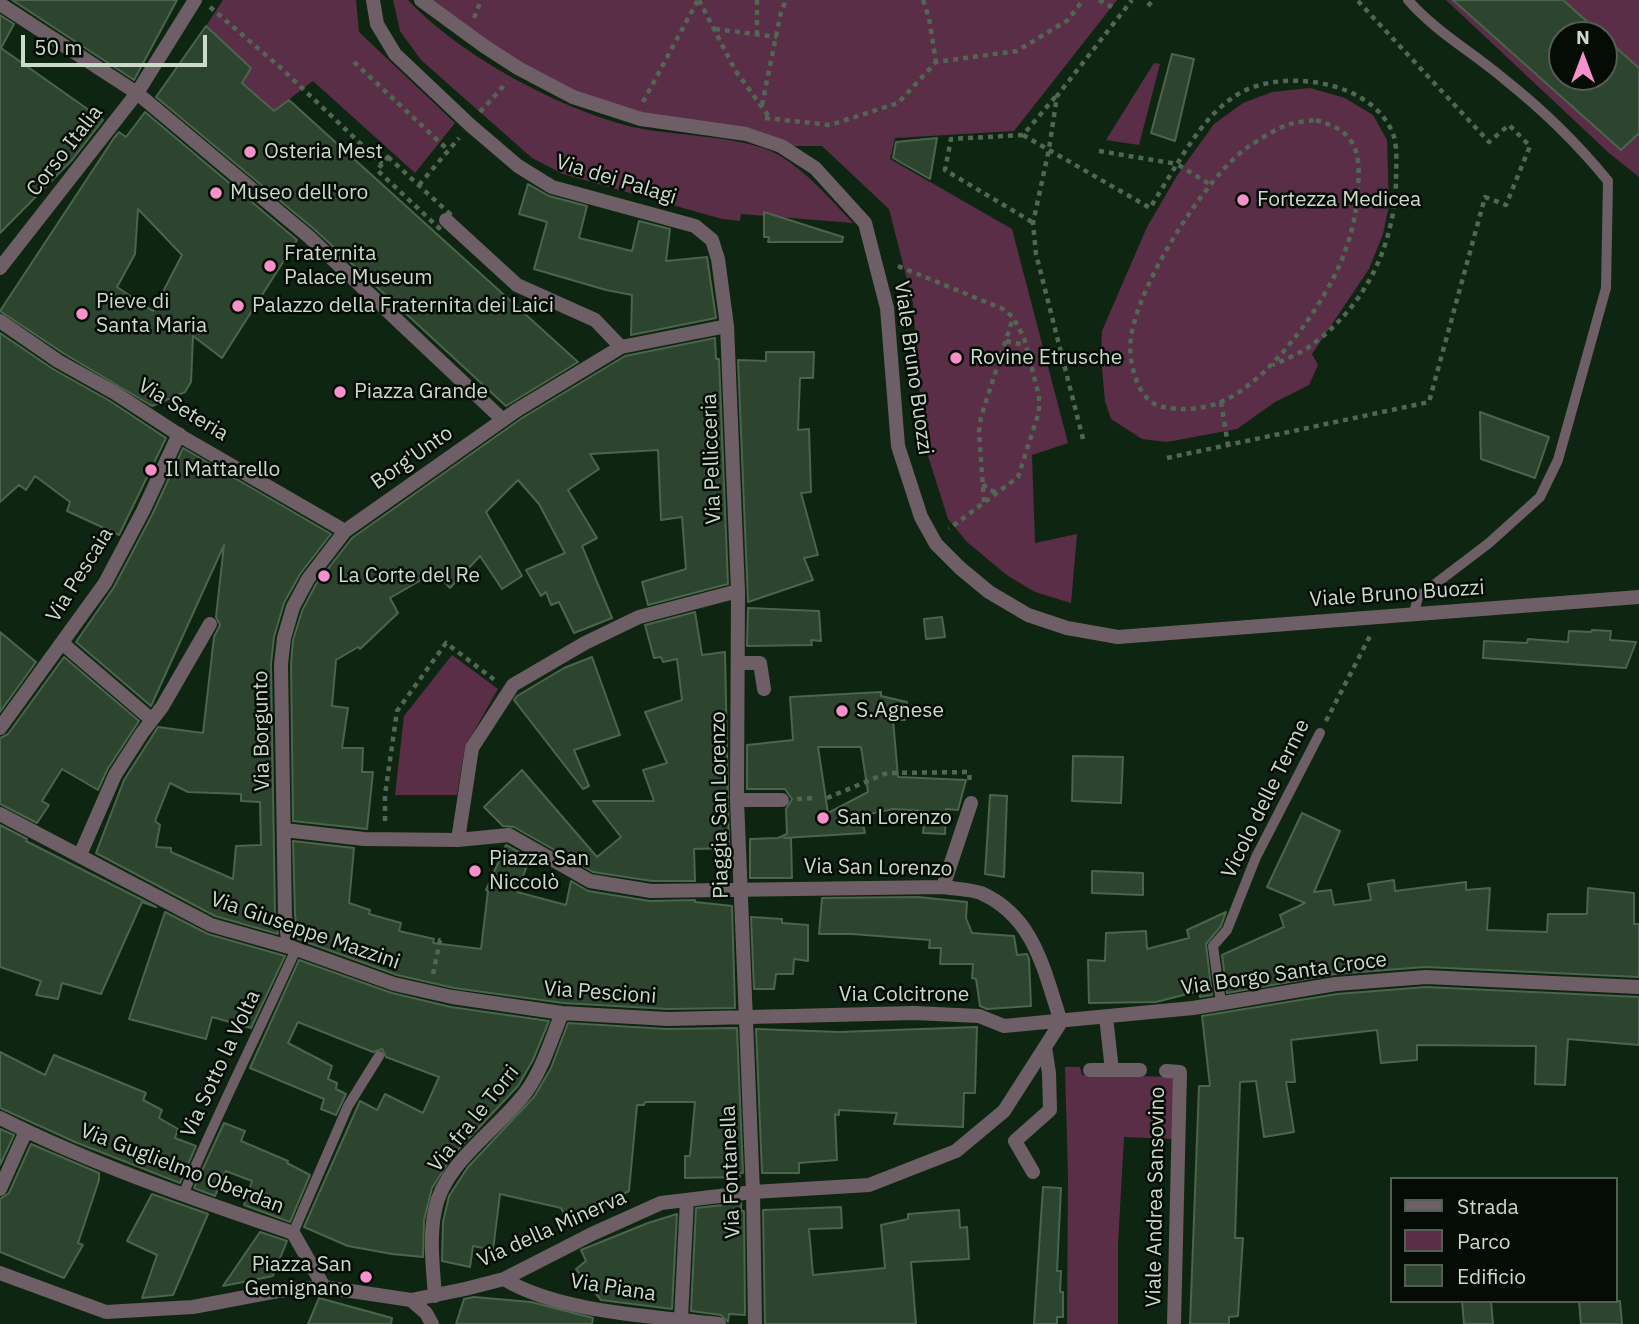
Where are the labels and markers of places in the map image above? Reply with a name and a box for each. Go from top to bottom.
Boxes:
place label: Osteria Mest [264,139,383,165]
marker: Osteria Mest [242,144,258,160]
place label: Museo dell'oro [230,180,368,206]
marker: Museo dell'oro [208,185,224,201]
place label: Fortezza Medicea [1257,187,1421,213]
marker: Fortezza Medicea [1235,192,1251,208]
place label: Fraternita Palace Museum [284,241,433,291]
marker: Fraternita Palace Museum [262,258,278,274]
place label: Pieve di Santa Maria [96,289,207,339]
place label: Palazzo della Fraternita dei Laici [252,293,554,319]
marker: Palazzo della Fraternita dei Laici [230,298,246,314]
marker: Pieve di Santa Maria [74,306,90,322]
place label: Rovine Etrusche [970,345,1122,371]
marker: Rovine Etrusche [948,350,964,366]
place label: Piazza Grande [354,379,488,405]
marker: Piazza Grande [332,384,348,400]
place label: Il Mattarello [165,457,280,483]
marker: Il Mattarello [143,462,159,478]
place label: La Corte del Re [338,563,480,589]
marker: La Corte del Re [316,568,332,584]
place label: S.Agnese [856,698,944,724]
marker: S.Agnese [834,703,850,719]
place label: San Lorenzo [837,805,952,831]
marker: San Lorenzo [815,810,831,826]
place label: Piazza San Niccolò [489,846,589,896]
marker: Piazza San Niccolò [467,863,483,879]
place label: Piazza San Gemignano [244,1252,352,1302]
marker: Piazza San Gemignano [358,1269,374,1285]

